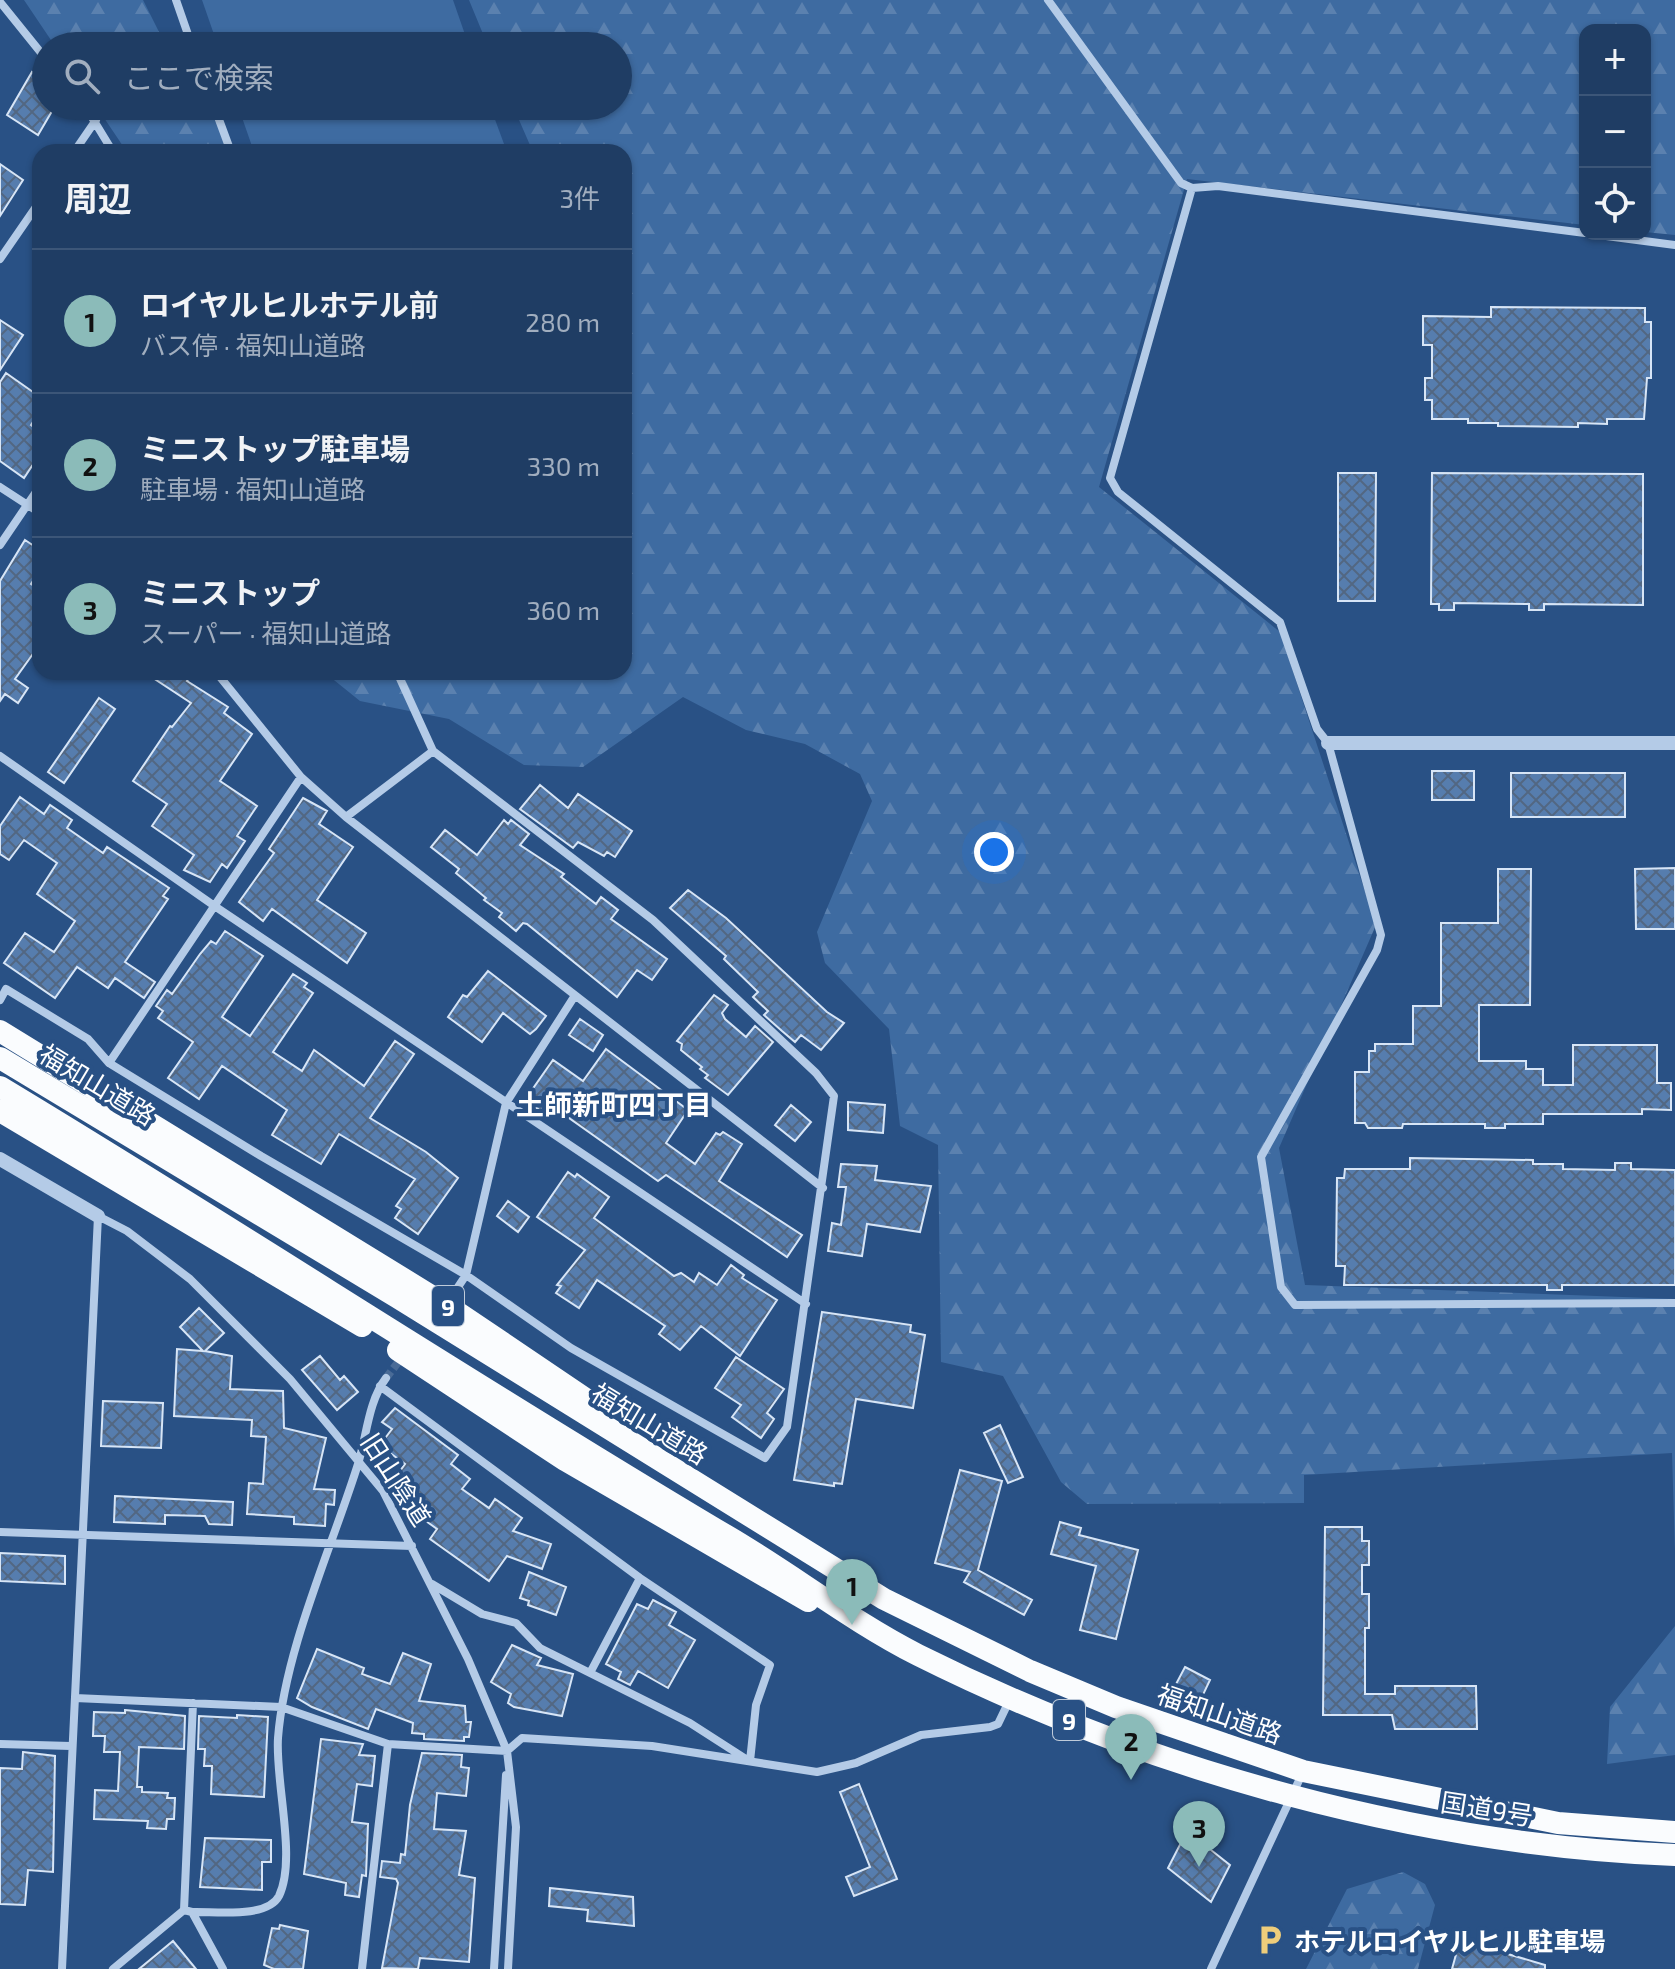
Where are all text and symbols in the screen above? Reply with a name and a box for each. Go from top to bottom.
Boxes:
map controls [1579,24,1651,240]
button: + [1579,24,1651,96]
search box [32,32,632,120]
icon: search [60,54,104,98]
text: ここで検索 [124,59,274,95]
button: − [1579,96,1651,168]
button: locate [1579,168,1651,240]
text: 周辺 [64,177,132,218]
text: 3件 [560,182,600,213]
text: ロイヤルヒルホテル前 [140,286,439,322]
text: 1 [84,306,96,337]
text: 280 m [525,306,600,337]
text: バス停 · 福知山道路 [140,329,366,360]
text: ミニストップ駐車場 [140,430,410,466]
text: 2 [82,450,98,481]
text: 330 m [527,450,600,481]
text: 駐車場 · 福知山道路 [140,473,366,504]
text: ミニストップ [140,574,320,610]
text: 3 [83,594,97,625]
text: 360 m [526,594,600,625]
text: スーパー · 福知山道路 [140,617,391,648]
your location [974,832,1014,872]
street label: 福知山道路 [34,1037,162,1131]
district label: 土師新町四丁目 [516,1087,712,1121]
road number: 9 [432,1286,464,1326]
street label: 福知山道路 [586,1376,714,1470]
street label: 旧山陰道 [356,1427,438,1531]
pin: 1 [826,1559,878,1625]
street label: 福知山道路 [1153,1677,1287,1749]
road number: 9 [1053,1700,1085,1740]
pin: 2 [1105,1714,1157,1780]
street label: 国道9号 [1439,1785,1535,1831]
pin: 3 [1173,1801,1225,1867]
parking icon: ホテルロイヤルヒル駐車場 [1253,1923,1287,1957]
place label: ホテルロイヤルヒル駐車場 [1294,1925,1605,1956]

